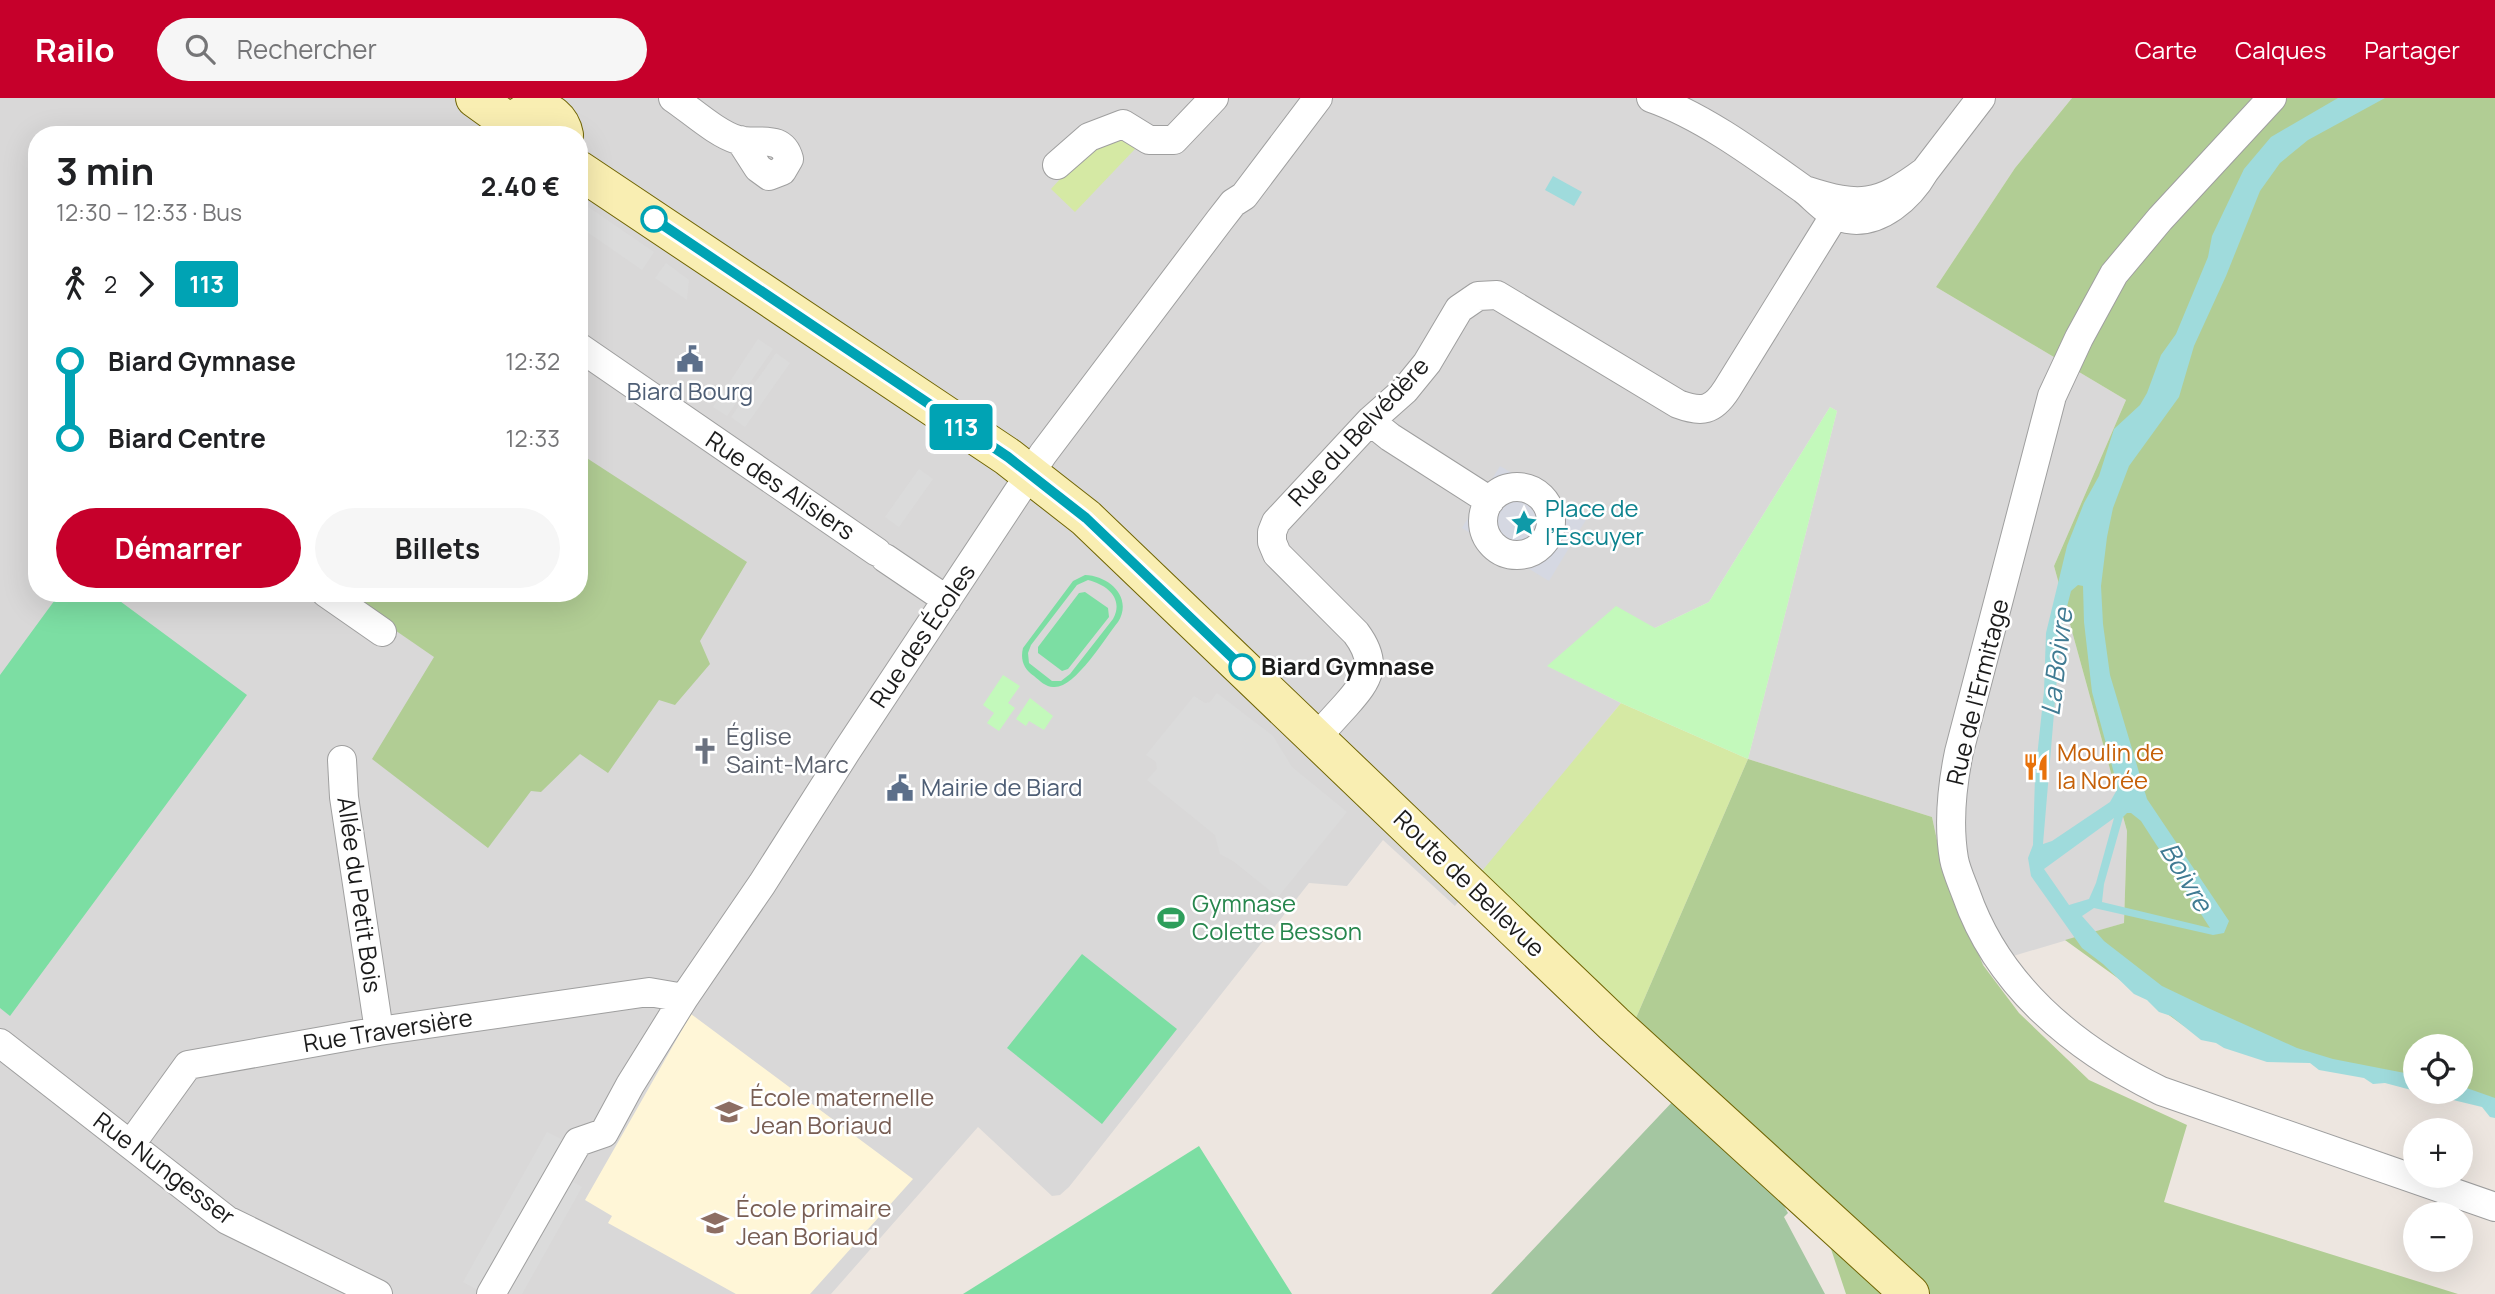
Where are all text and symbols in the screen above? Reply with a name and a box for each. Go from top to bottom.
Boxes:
search box [157,18,647,81]
text: Railo [35,27,115,72]
icon: search [181,30,219,68]
text: Rechercher [237,31,377,67]
text: Carte [2135,33,2197,66]
text: Calques [2235,33,2326,66]
text: Partager [2364,33,2460,66]
text: 3 min [56,144,154,196]
text: 2.40 € [481,168,560,204]
text: 12:30 – 12:33 · Bus [56,196,242,228]
unlabelled marker [641,206,667,232]
icon: walk [56,265,94,303]
icon: forward [127,265,165,303]
text: 113 [189,267,224,300]
text: 2 [104,268,117,300]
text: Biard Gymnase [108,343,296,379]
public building icon: Biard Bourg [675,344,705,374]
text: 12:32 [505,345,560,377]
street label: Rue du Belvédère [1280,349,1436,513]
place label: Biard Bourg [627,374,753,407]
line badge: 113 [921,404,1001,450]
text: 113 [944,410,978,443]
text: Biard Centre [108,420,266,456]
text: 12:33 [506,422,560,454]
street label: Rue des Alisiers [700,423,862,547]
place label: Place de l’Escuyer [1545,491,1644,552]
button: Démarrer [56,508,301,588]
button: Billets [315,508,560,588]
place icon: Place de l’Escuyer [1509,508,1539,538]
street label: Rue des Écoles [861,557,982,714]
street label: Rue de l’Ermitage [1937,595,2016,788]
water label: La Boivre [2032,604,2081,718]
place label: Biard Gymnase [1261,649,1435,682]
marker: Biard Gymnase [1229,654,1255,680]
place label: Église Saint-Marc [726,719,849,780]
place label: Moulin de la Norée [2057,735,2164,796]
church icon: Église Saint-Marc [690,736,720,766]
restaurant icon: Moulin de la Norée [2021,752,2051,782]
place label: Mairie de Biard [921,770,1083,803]
public building icon: Mairie de Biard [885,773,915,803]
street label: Allée du Petit Bois [330,795,391,995]
street label: Route de Bellevue [1387,802,1553,964]
water label: Boivre [2152,835,2223,919]
place label: Gymnase Colette Besson [1192,886,1362,947]
sports icon: Gymnase Colette Besson [1156,903,1186,933]
street label: Rue Traversière [301,1000,475,1059]
map controls [2403,1034,2473,1272]
button: locate [2403,1034,2473,1104]
place label: École maternelle Jean Boriaud [750,1080,934,1141]
school or university icon: École maternelle Jean Boriaud [714,1097,744,1127]
street label: Rue Nungesser [87,1104,243,1232]
button: + [2403,1118,2473,1188]
place label: École primaire Jean Boriaud [736,1191,891,1252]
button: − [2403,1202,2473,1272]
school or university icon: École primaire Jean Boriaud [700,1208,730,1238]

